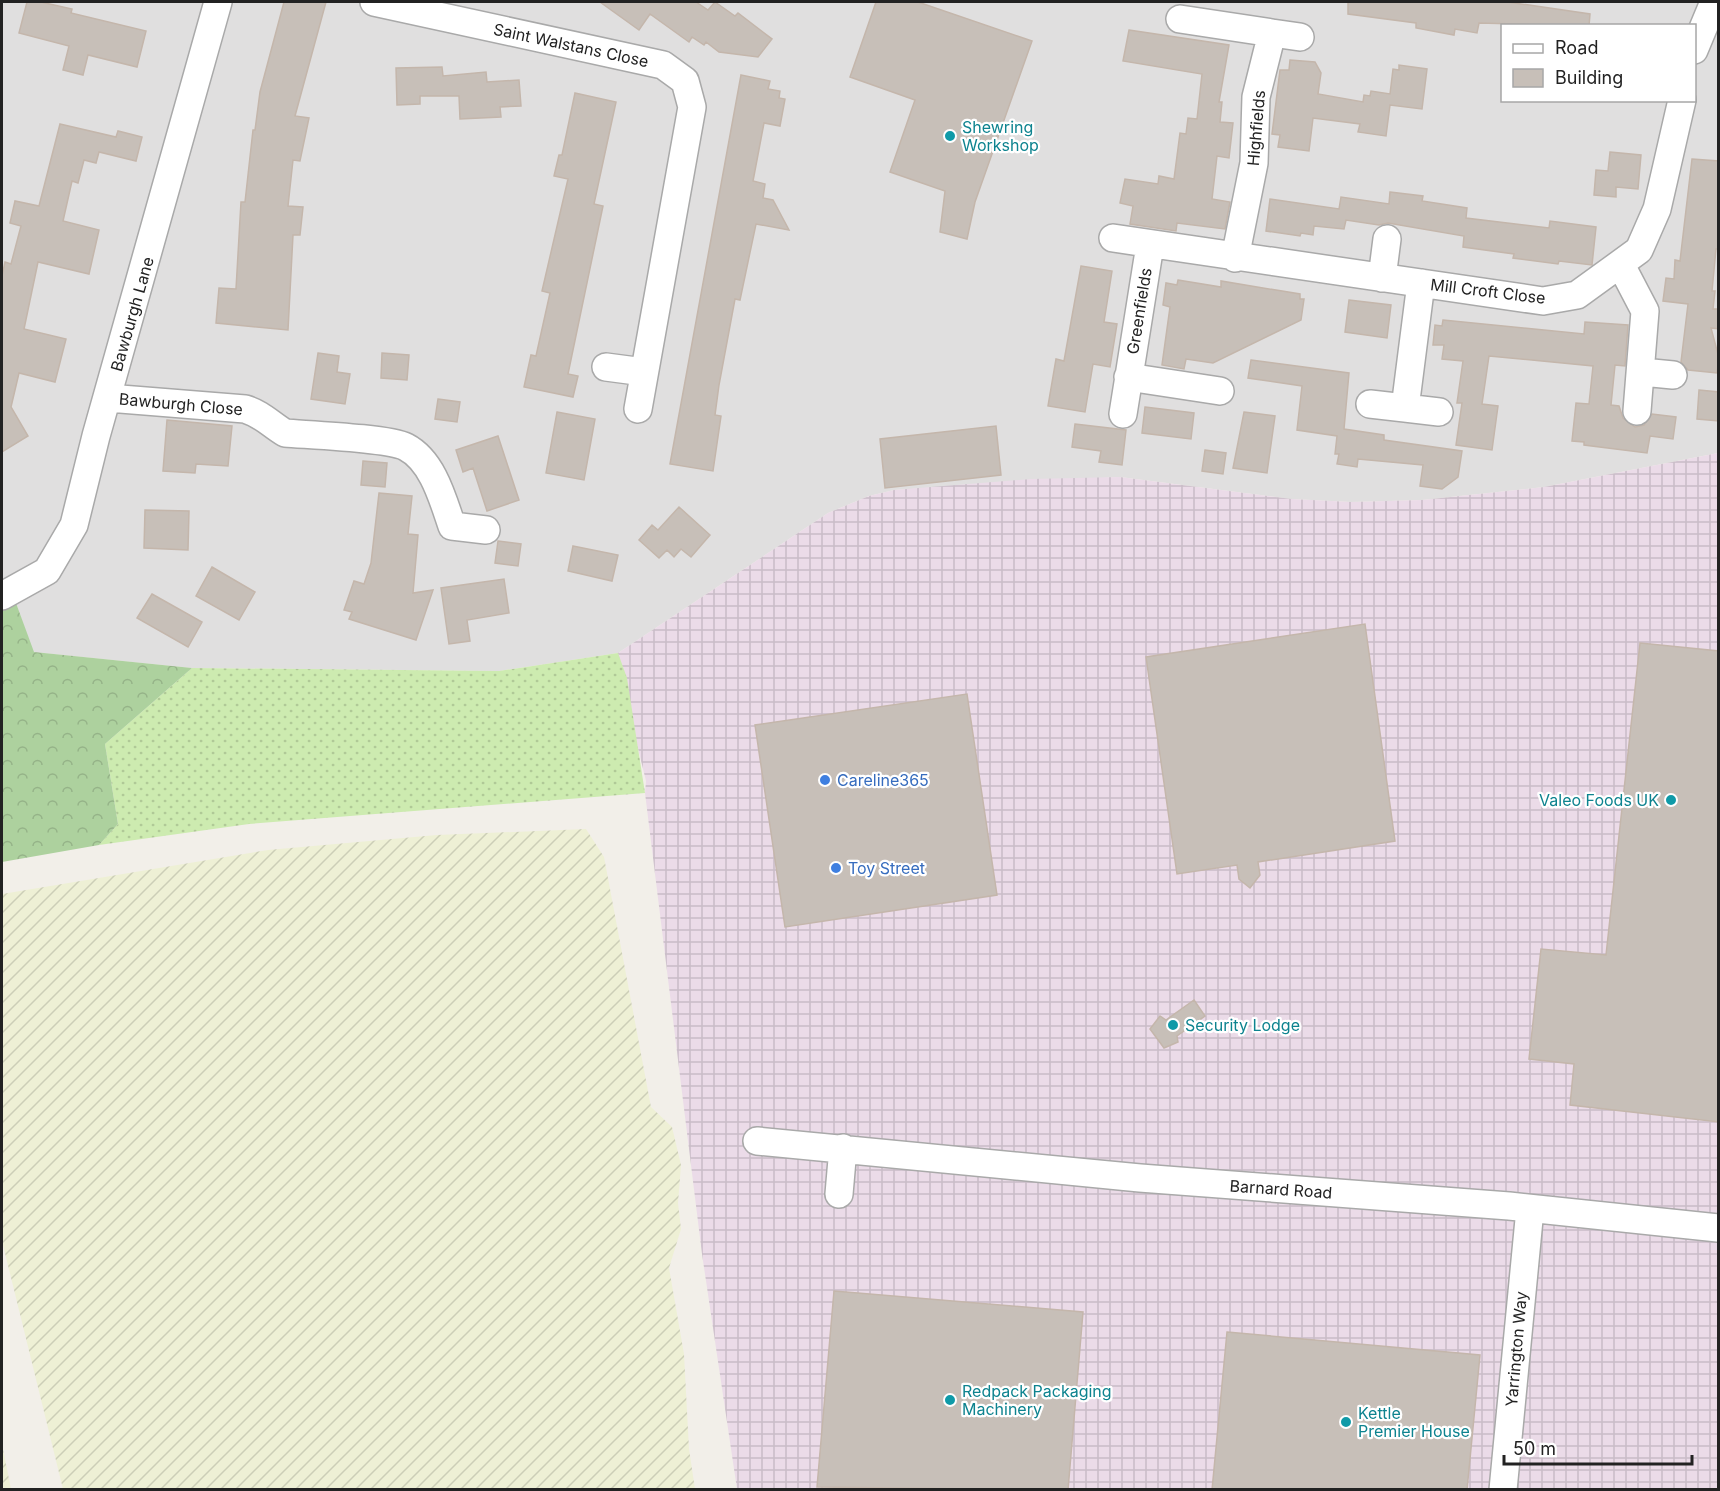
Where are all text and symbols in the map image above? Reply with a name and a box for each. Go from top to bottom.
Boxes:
street label: Saint Walstans Close [492,19,650,71]
legend [1501,24,1696,102]
text: Road [1555,37,1598,58]
text: Building [1555,67,1623,88]
street label: Highfields [1243,89,1269,167]
place label: Shewring Workshop [962,117,1039,155]
marker: Shewring Workshop [943,129,957,143]
street label: Bawburgh Lane [106,254,158,374]
street label: Greenfields [1122,266,1156,356]
street label: Mill Croft Close [1429,274,1547,308]
street label: Bawburgh Close [118,389,244,419]
place label: Careline365 [837,770,929,790]
marker: Careline365 [818,773,832,787]
place label: Valeo Foods UK [1539,790,1659,810]
marker: Valeo Foods UK [1664,793,1678,807]
place label: Toy Street [848,858,925,878]
marker: Toy Street [829,861,843,875]
place label: Security Lodge [1185,1015,1300,1035]
marker: Security Lodge [1166,1018,1180,1032]
street label: Barnard Road [1229,1175,1333,1203]
street label: Yarrington Way [1501,1290,1531,1408]
place label: Redpack Packaging Machinery [962,1381,1112,1419]
marker: Redpack Packaging Machinery [943,1393,957,1407]
place label: Kettle Premier House [1358,1403,1470,1441]
marker: Kettle Premier House [1339,1415,1353,1429]
scale bar [1504,1428,1692,1466]
text: 50 m [1513,1438,1556,1459]

